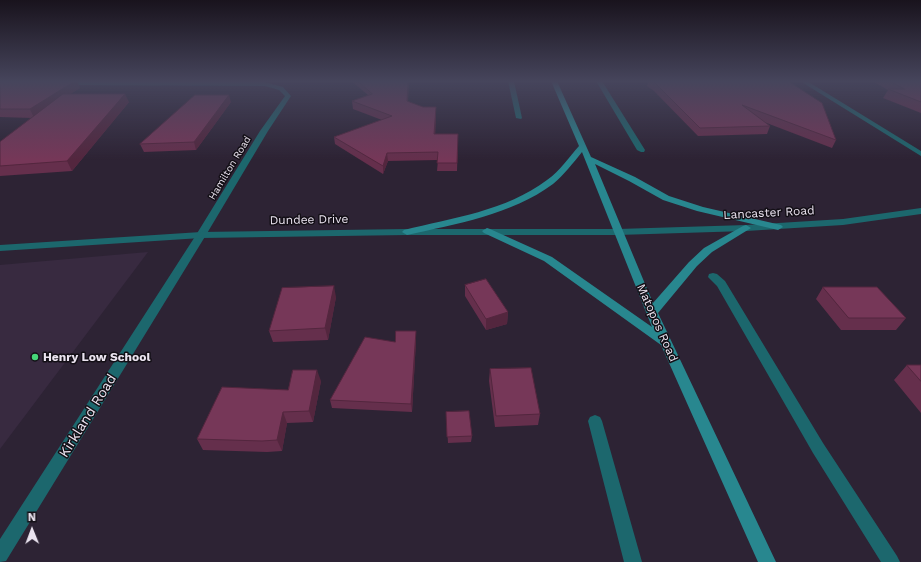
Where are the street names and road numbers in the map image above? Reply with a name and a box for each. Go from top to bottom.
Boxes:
street label: Hamilton Road [206,134,254,202]
street label: Lancaster Road [723,203,815,223]
street label: Dundee Drive [269,212,349,228]
street label: Matopos Road [633,282,681,364]
street label: Kirkland Road [56,371,120,461]

